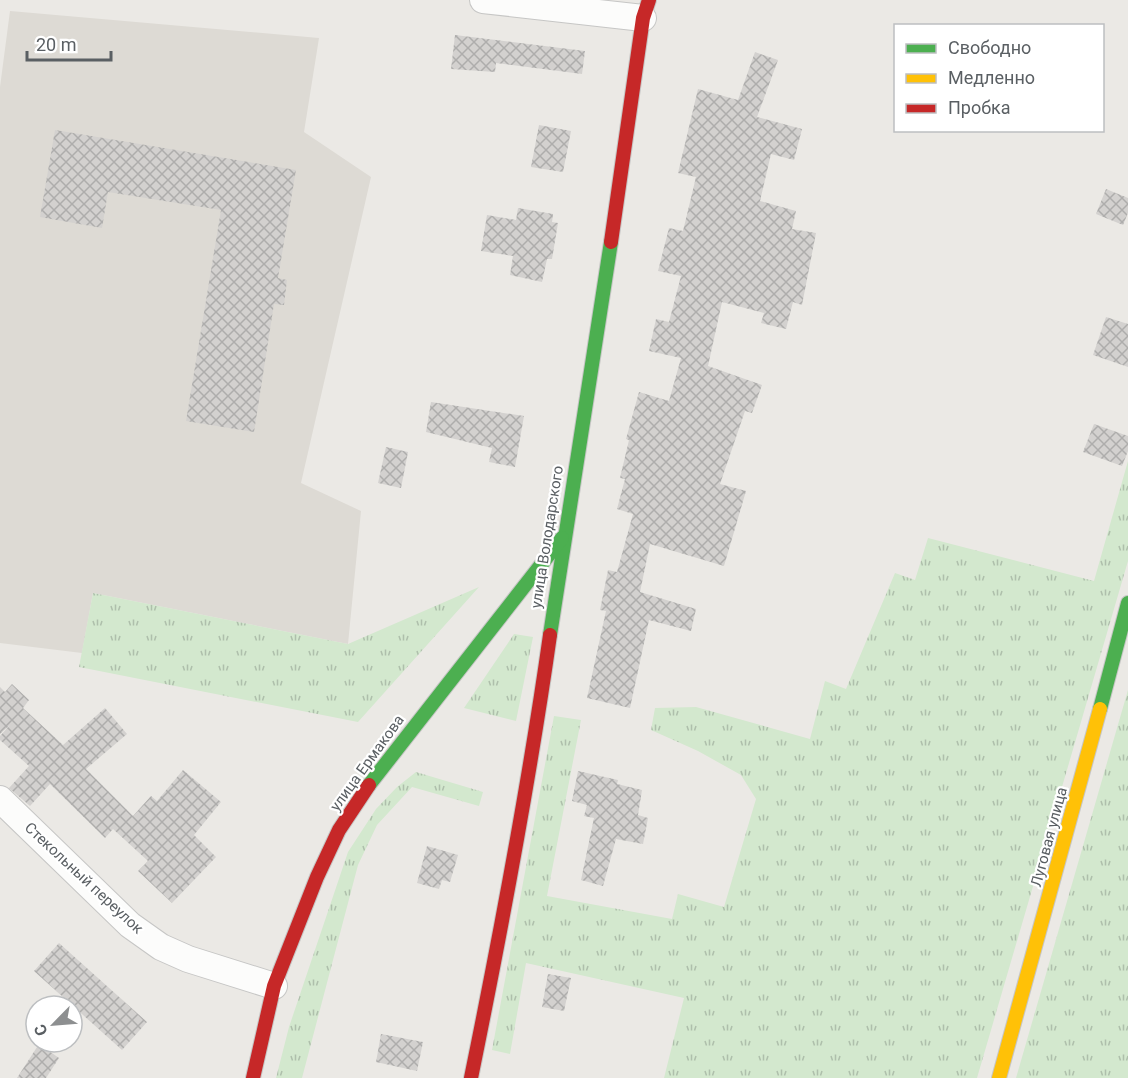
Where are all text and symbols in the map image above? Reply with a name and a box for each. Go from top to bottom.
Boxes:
scale bar [27,24,111,62]
legend [894,24,1104,132]
text: 20 m [36,34,76,55]
text: Свободно [948,37,1031,58]
text: Медленно [948,67,1035,88]
text: Пробка [948,97,1011,118]
street label: улица Володарского [527,464,567,610]
street label: улица Ермакова [326,711,408,815]
street label: Луговая улица [1027,785,1071,889]
street label: Стекольный переулок [21,818,147,938]
north arrow [24,994,84,1054]
text: С [30,1021,52,1039]

